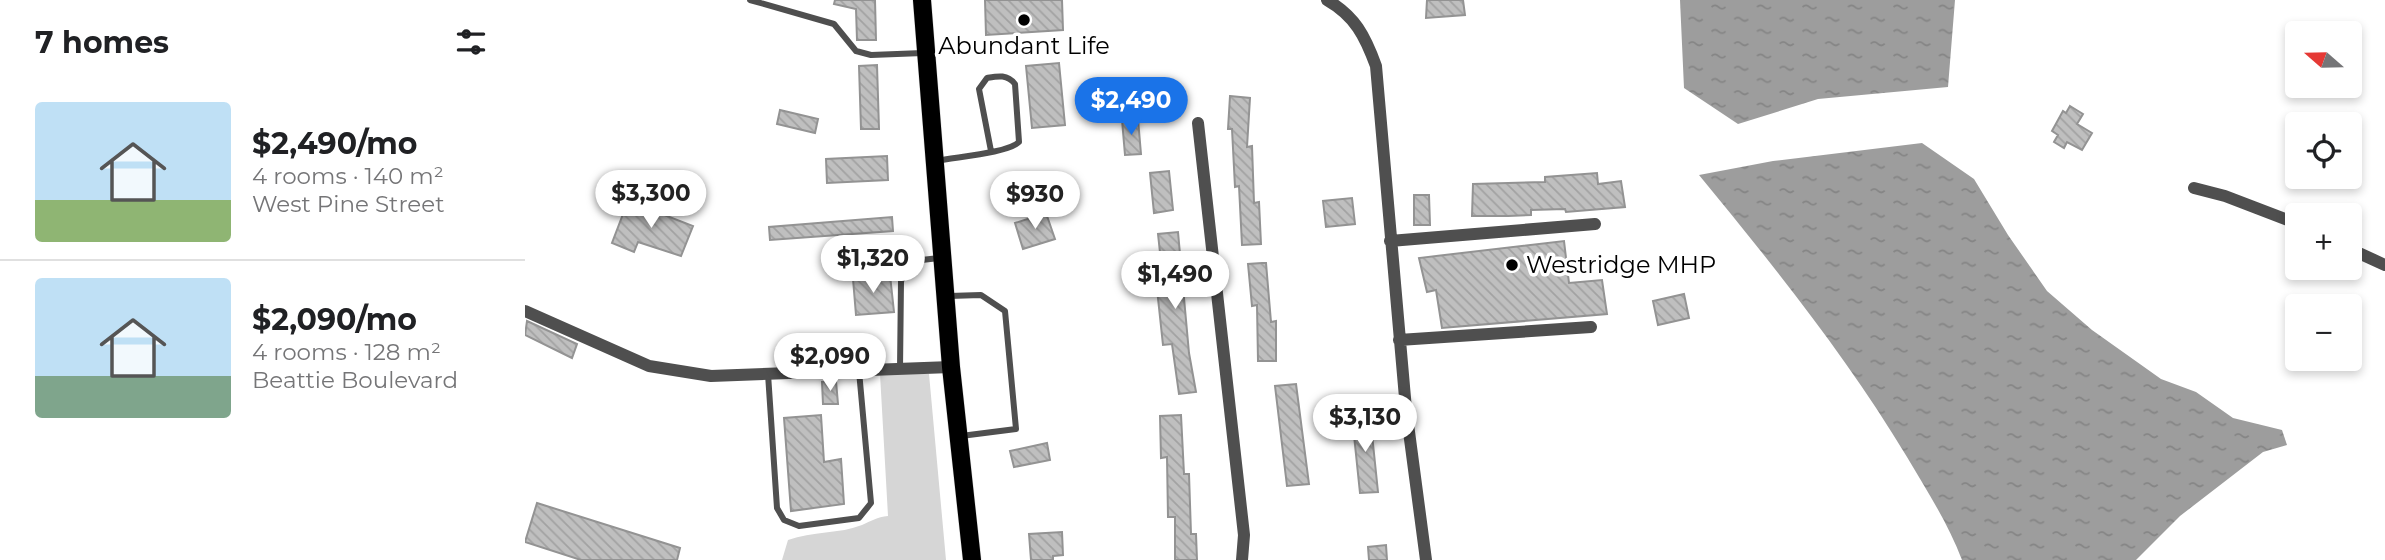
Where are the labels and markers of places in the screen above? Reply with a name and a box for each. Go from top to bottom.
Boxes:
marker: Abundant Life [1016,12,1032,28]
place label: Abundant Life [938,31,1110,60]
pin: $2,490 [1074,78,1188,137]
pin: $3,300 [594,170,708,230]
pin: $930 [994,172,1076,231]
pin: $1,320 [816,236,930,295]
place label: Westridge MHP [1526,250,1716,279]
pin: $1,490 [1118,252,1232,311]
marker: Westridge MHP [1504,257,1520,273]
pin: $2,090 [773,334,887,393]
pin: $3,130 [1308,394,1422,454]

